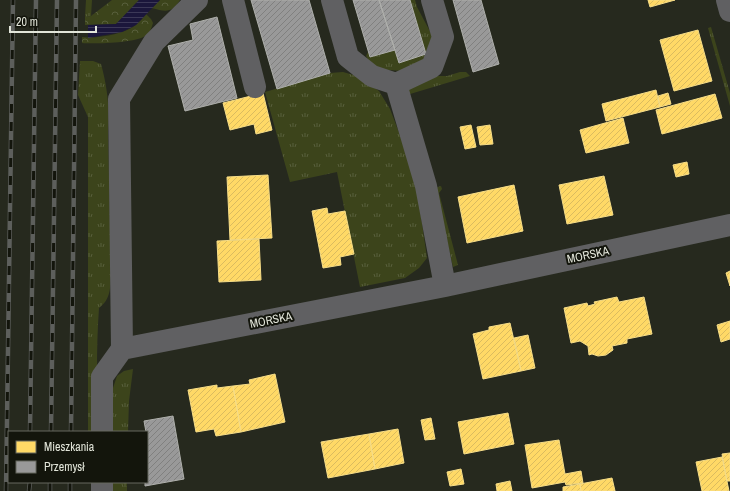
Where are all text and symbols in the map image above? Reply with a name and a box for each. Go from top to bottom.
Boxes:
scale bar [10,8,96,34]
text: 20 m [16,14,38,30]
street label: MORSKA [565,243,611,267]
street label: MORSKA [249,308,294,332]
legend [8,431,148,483]
text: Mieszkania [44,439,95,455]
text: Przemysł [44,459,85,475]

